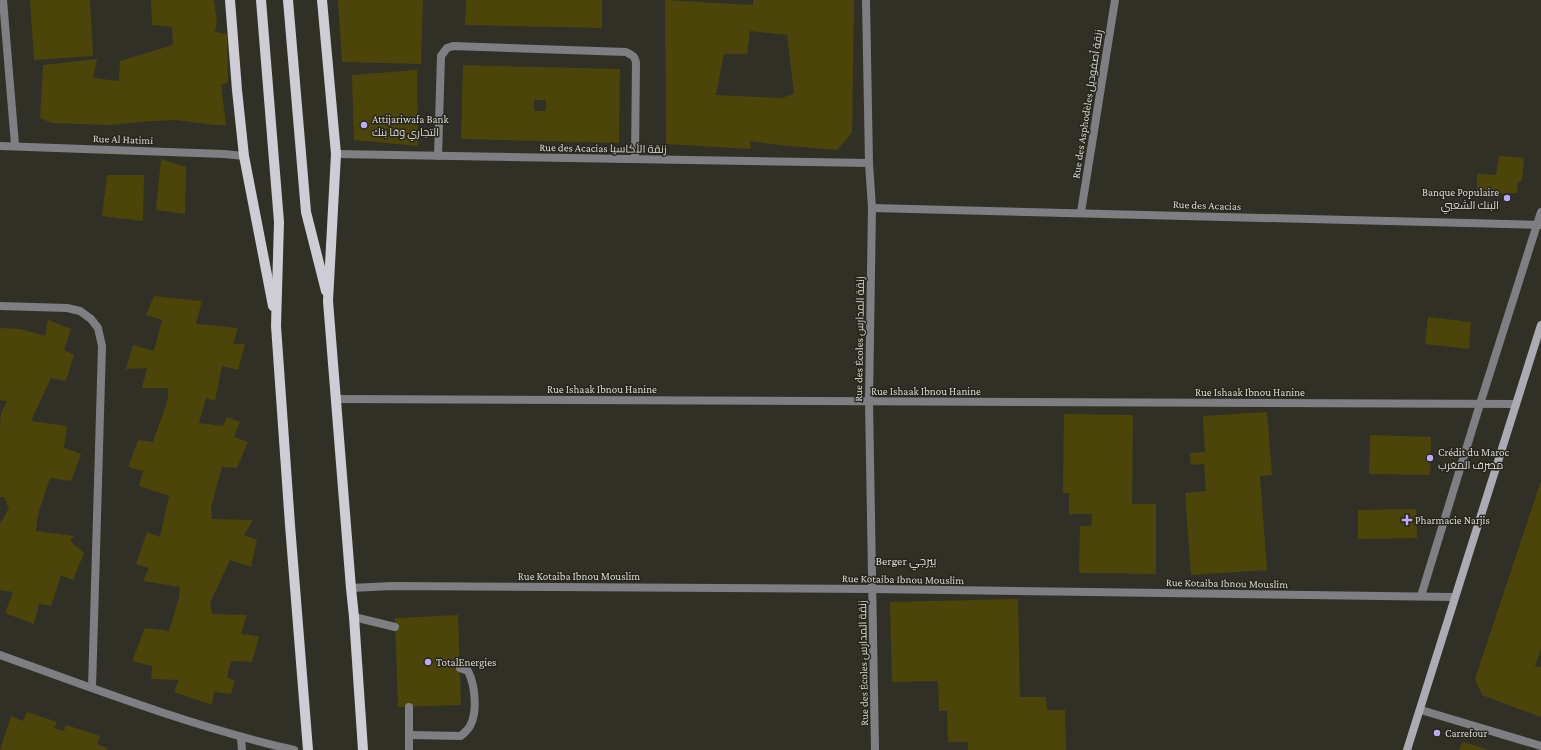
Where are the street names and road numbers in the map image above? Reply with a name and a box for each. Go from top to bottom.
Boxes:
street label: Rue des Asphodèles زنقة أصفوديل [1068,28,1106,180]
street label: Rue Al Hatimi [93,132,154,146]
street label: Rue des Acacias زنقة الأكاسيا [539,141,667,156]
street label: Rue des Acacias [1173,198,1241,212]
street label: Rue des Écoles زنقة المدارس [852,276,867,402]
street label: Rue Ishaak Ibnou Hanine [547,383,657,395]
street label: Rue Ishaak Ibnou Hanine [871,385,981,397]
street label: Rue Ishaak Ibnou Hanine [1195,386,1305,398]
street label: Rue Kotaiba Ibnou Mouslim [518,570,640,582]
street label: Rue Kotaiba Ibnou Mouslim [842,572,964,586]
street label: Rue Kotaiba Ibnou Mouslim [1166,576,1288,590]
street label: Rue des Écoles زنقة المدارس [856,600,871,726]

